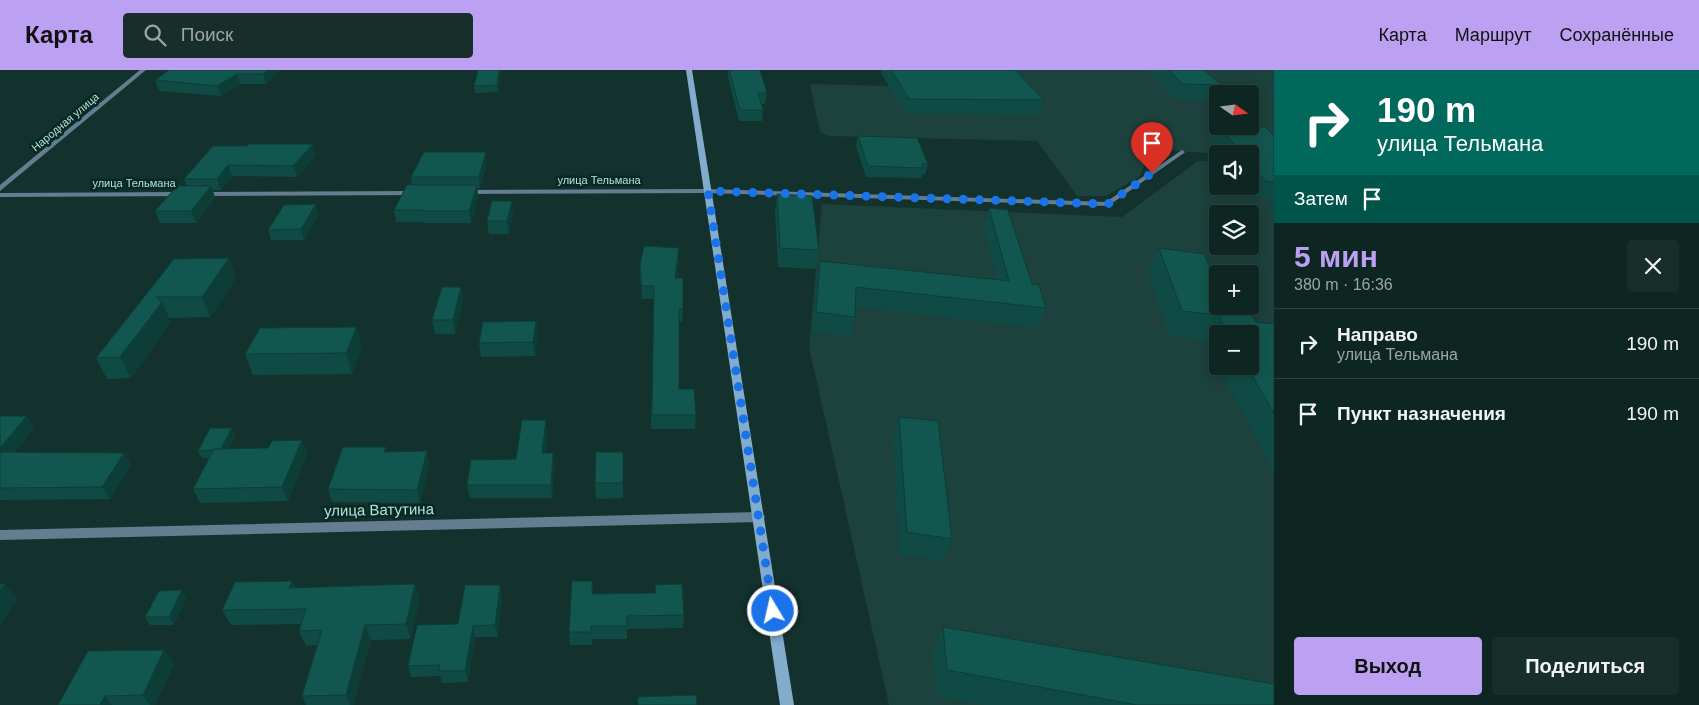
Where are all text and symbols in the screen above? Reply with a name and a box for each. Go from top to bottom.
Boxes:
search box [123,13,473,58]
text: Карта [25,21,93,48]
icon: search [141,21,169,49]
text: Поиск [181,24,233,45]
text: Карта [1379,25,1427,45]
text: Маршрут [1455,25,1531,45]
text: Сохранённые [1559,25,1674,45]
north arrow [1209,85,1259,135]
map controls [1209,85,1259,375]
street label: Народная улица [29,90,102,154]
icon: right [1294,90,1359,155]
text: 190 m [1377,90,1476,129]
pin [1131,122,1173,173]
icon: arrive [1138,129,1166,157]
text: улица Тельмана [1377,131,1543,156]
button: sound [1209,145,1259,195]
street label: улица Тельмана [557,174,641,186]
street label: улица Тельмана [92,177,176,189]
icon: arrive [1358,185,1386,213]
text: Затем [1294,188,1348,209]
button: layers [1209,205,1259,255]
text: 5 мин [1294,240,1378,273]
button: close [1627,240,1679,292]
button: + [1209,265,1259,315]
text: 380 m · 16:36 [1294,276,1393,293]
text: Направо [1337,324,1418,345]
button: − [1209,325,1259,375]
icon: right [1294,330,1322,358]
text: 190 m [1626,333,1679,354]
text: улица Тельмана [1337,346,1458,363]
icon: arrive [1294,400,1322,428]
text: Пункт назначения [1337,403,1506,424]
text: 190 m [1626,403,1679,424]
street label: улица Ватутина [324,500,435,519]
position arrow [746,584,798,636]
button: Выход [1294,637,1482,695]
button: Поделиться [1492,637,1679,695]

